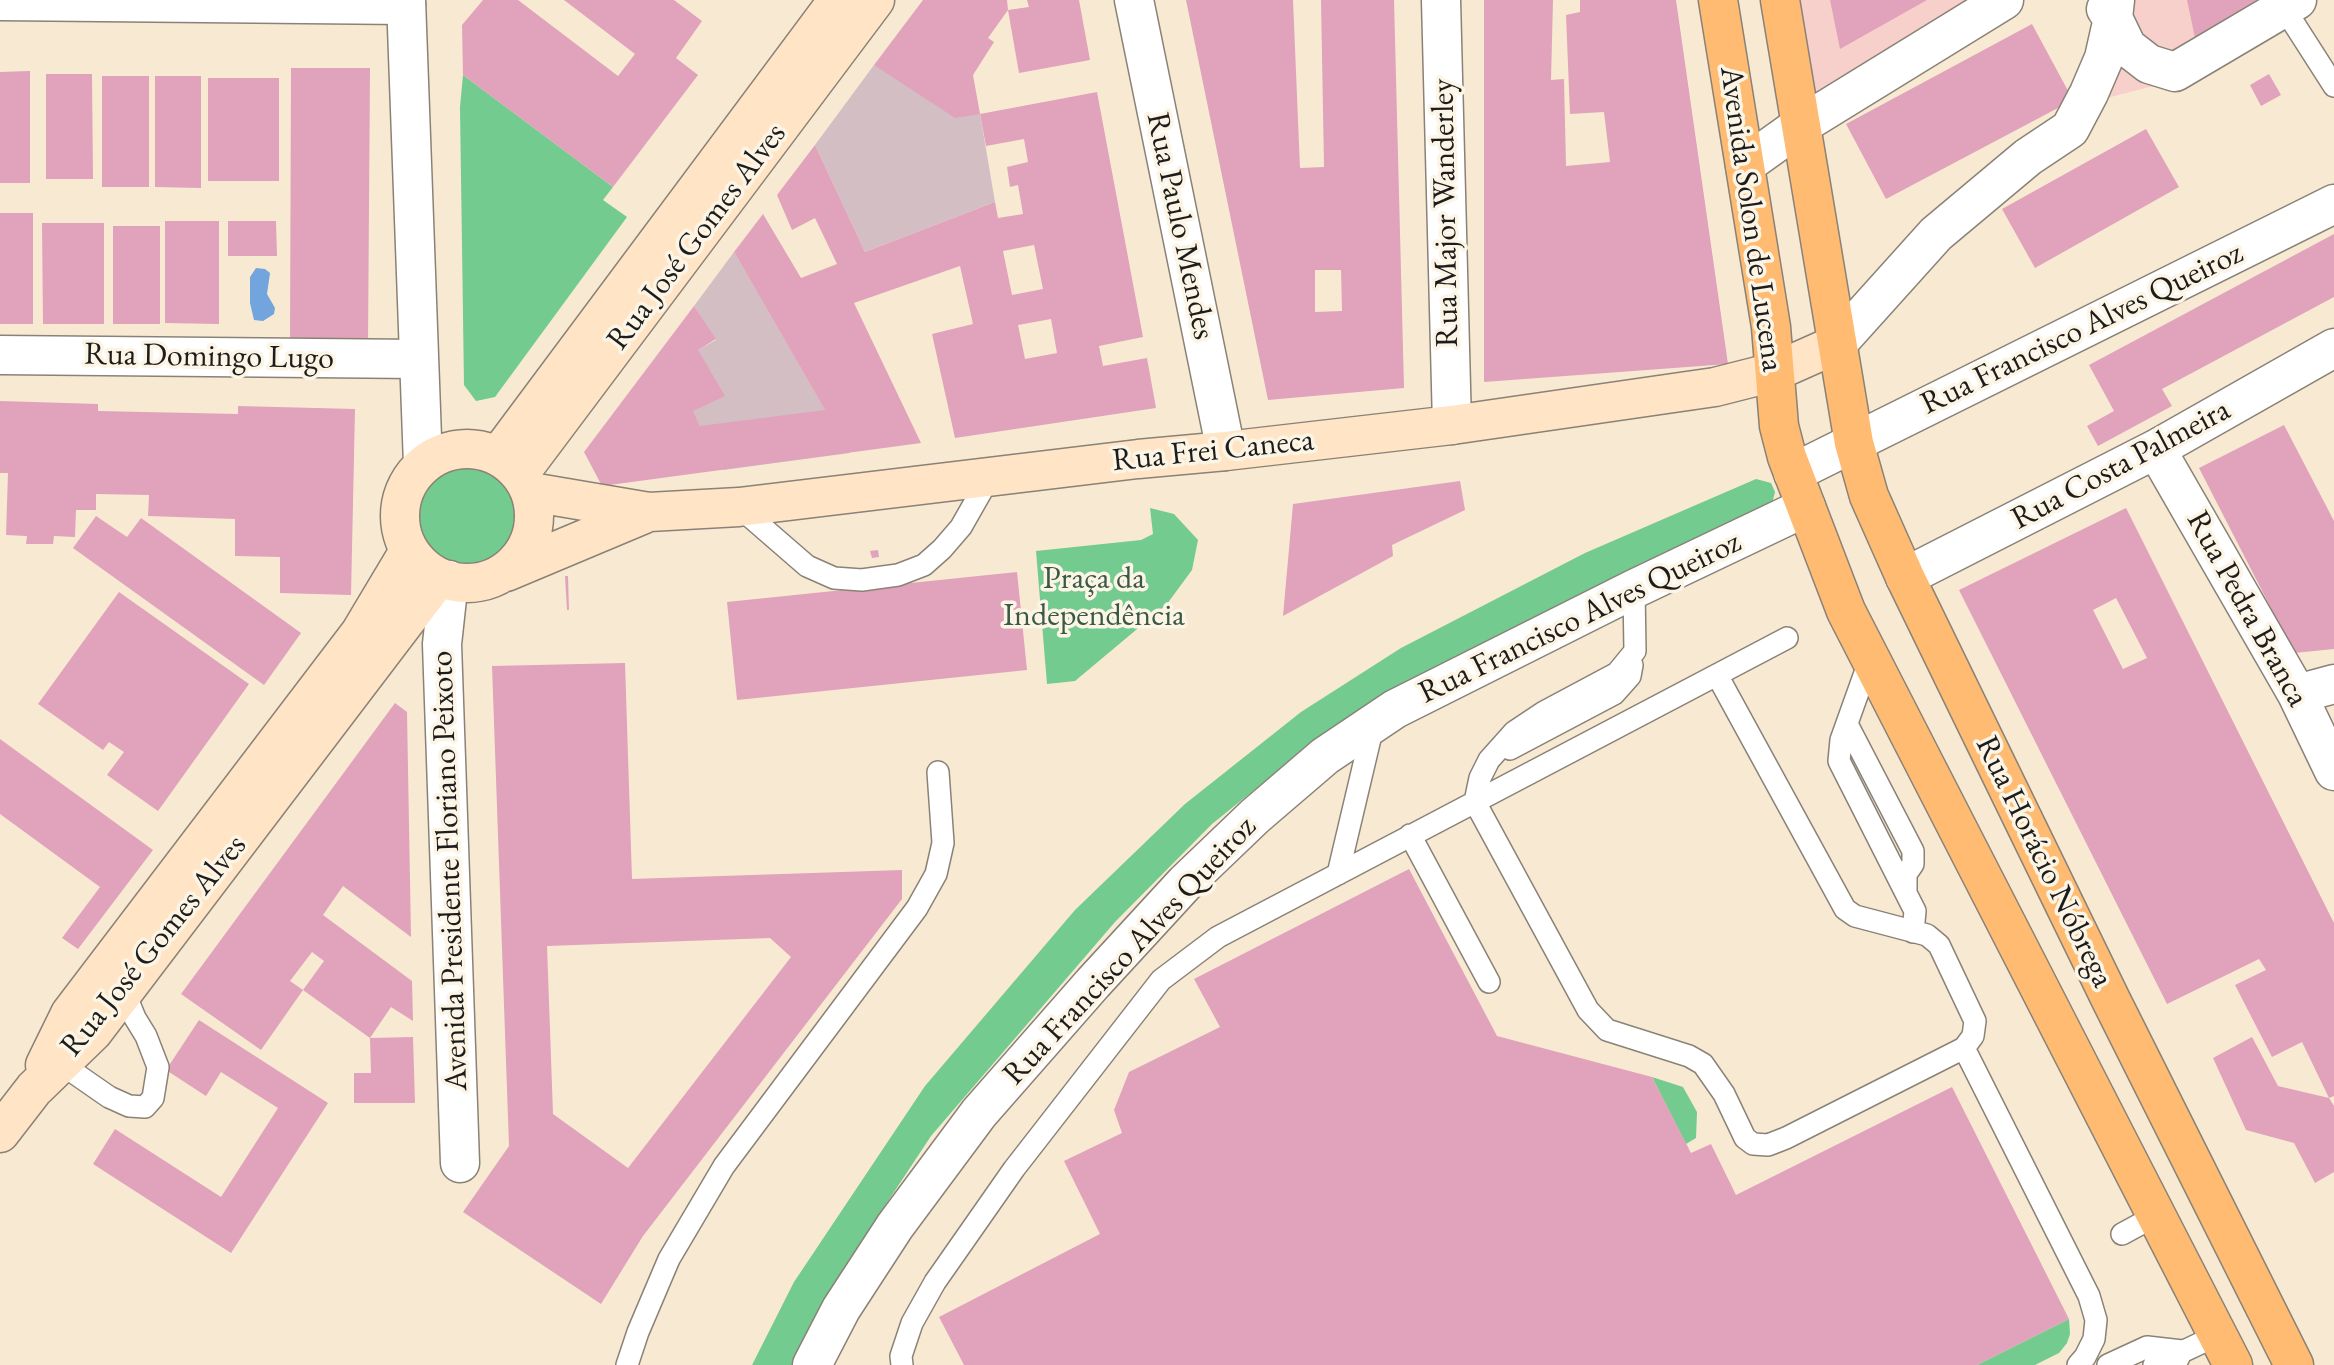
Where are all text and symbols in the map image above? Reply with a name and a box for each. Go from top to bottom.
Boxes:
street label: Avenida Solon de Lucena [1711,64,1791,374]
street label: Rua Major Wanderley [1424,78,1468,348]
street label: Rua Paulo Mendes [1137,109,1223,343]
street label: Rua José Gomes Alves [599,116,795,358]
street label: Rua Francisco Alves Queiroz [1915,234,2249,424]
street label: Rua Domingo Lugo [84,336,334,378]
street label: Rua Costa Palmeira [2005,391,2237,539]
street label: Rua Frei Caneca [1110,421,1316,481]
street label: Rua Pedra Branca [2177,505,2317,713]
street label: Rua Francisco Alves Queiroz [1413,523,1747,713]
park label: Praça da Independência [1003,560,1185,635]
street label: Avenida Presidente Floriano Peixoto [423,650,477,1092]
street label: Rua Horácio Nóbrega [1967,730,2121,994]
street label: Rua Francisco Alves Queiroz [995,809,1265,1093]
street label: Rua José Gomes Alves [53,827,255,1065]

